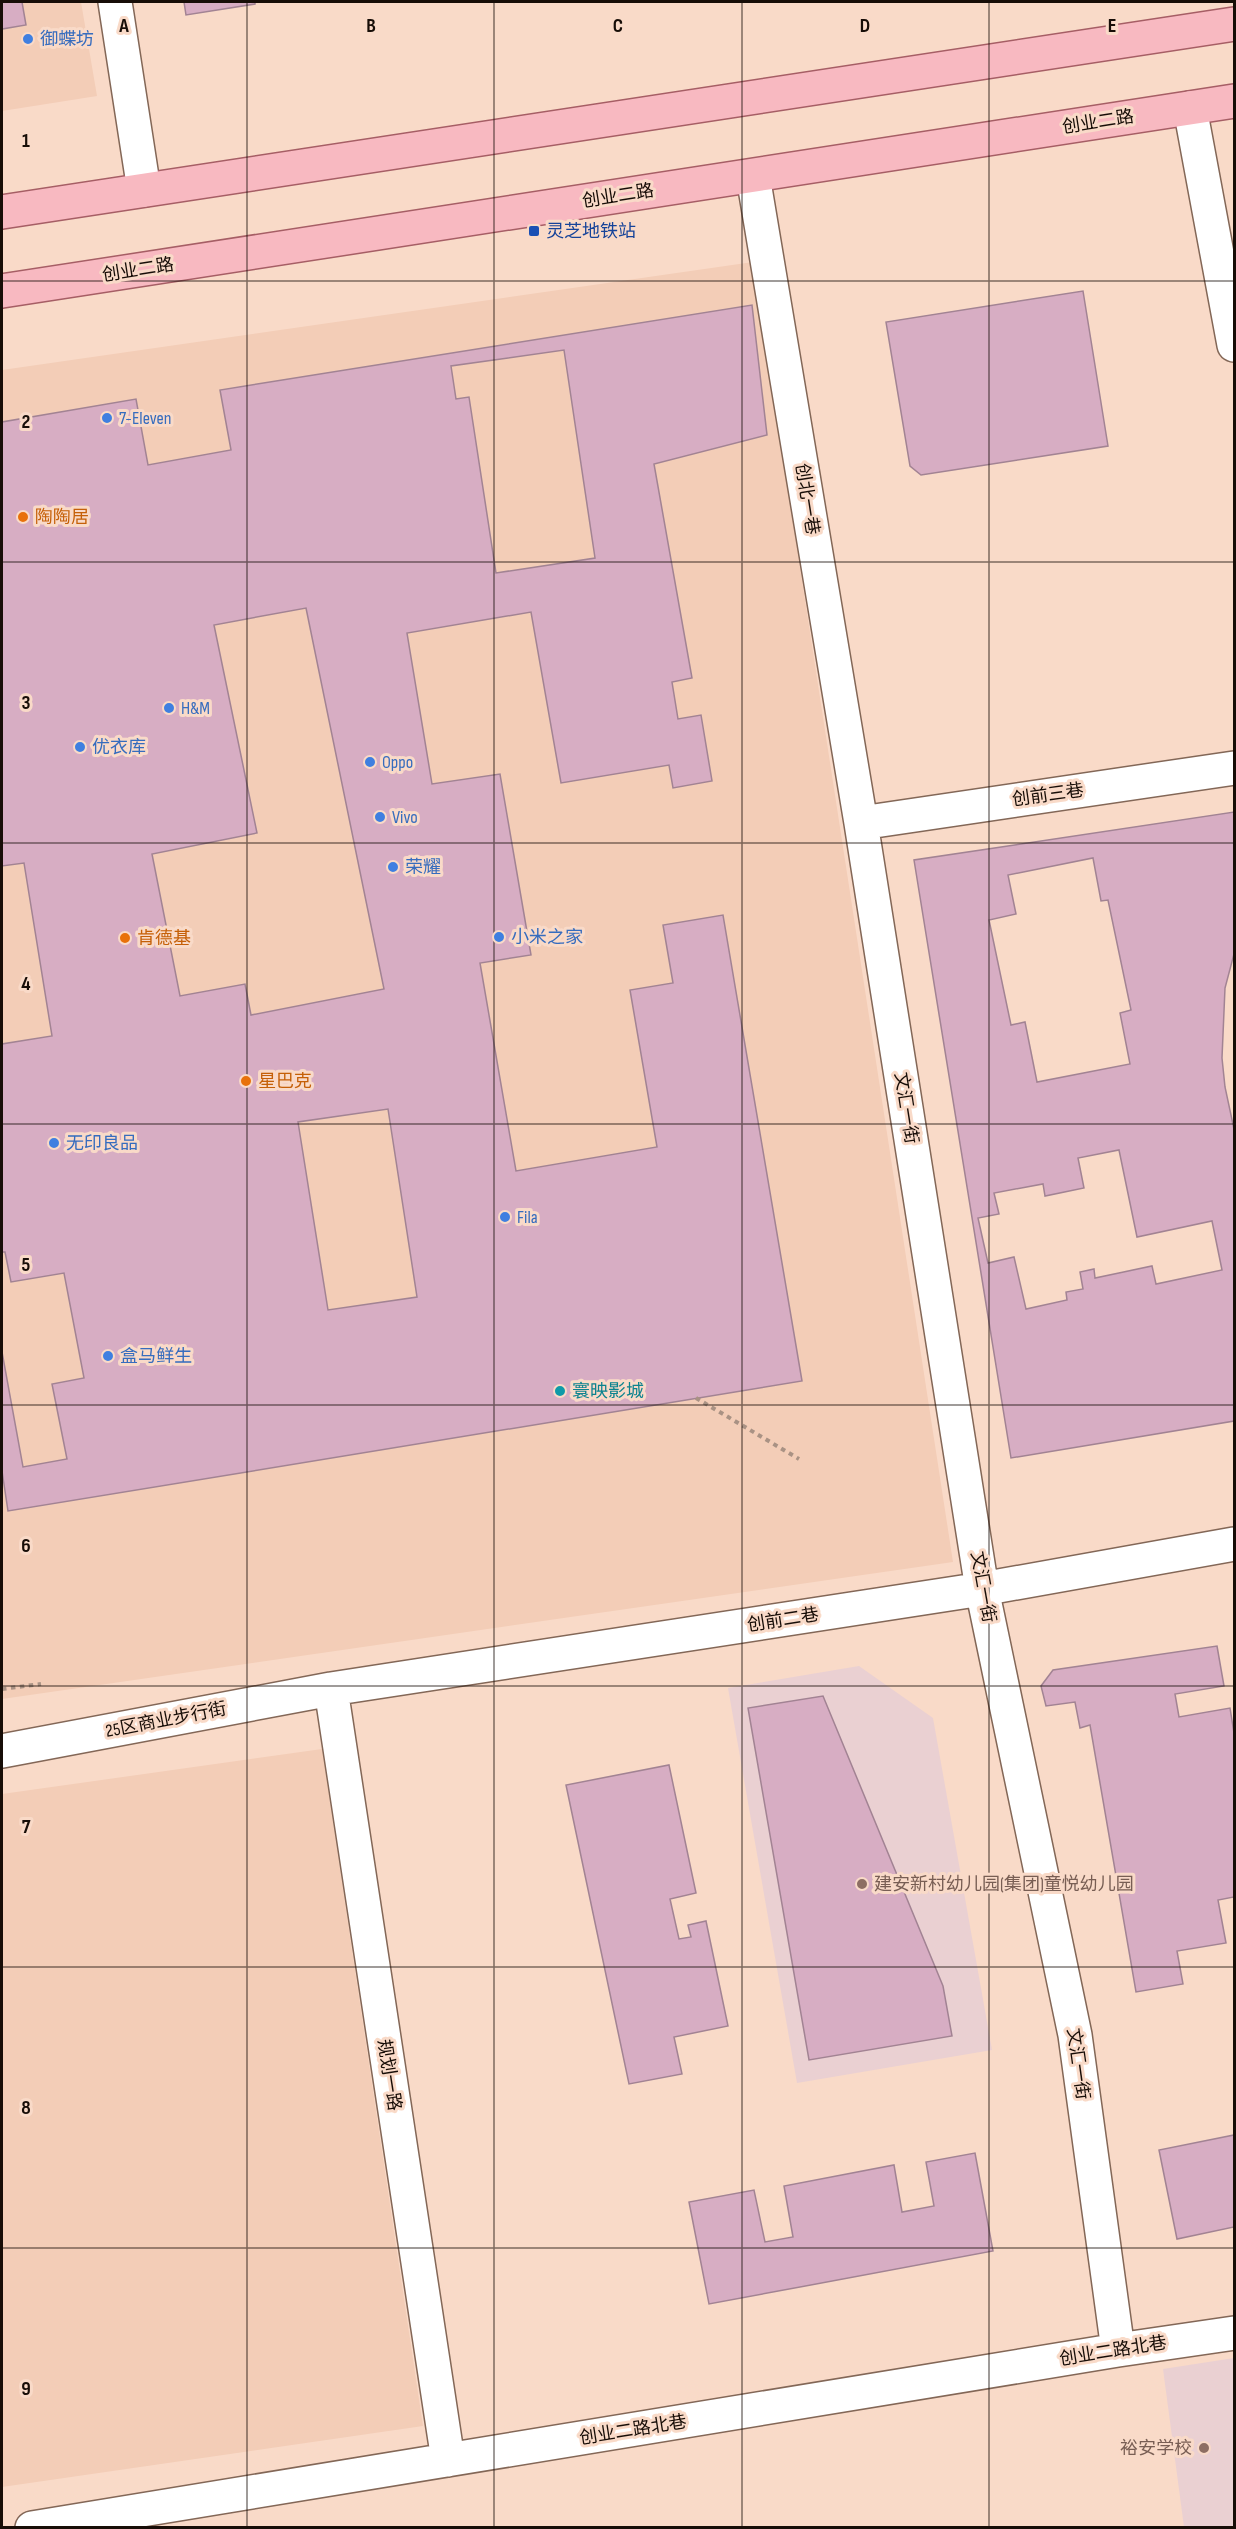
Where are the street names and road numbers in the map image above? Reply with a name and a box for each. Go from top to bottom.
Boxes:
street label: 创业二路 [1061,106,1135,138]
street label: 创业二路 [581,180,655,212]
street label: 创业二路 [101,254,175,286]
street label: 创北一巷 [791,462,823,536]
street label: 创前三巷 [1011,780,1085,810]
street label: 文汇一街 [890,1071,922,1145]
street label: 文汇一街 [966,1550,1000,1624]
street label: 创前二巷 [746,1604,820,1636]
street label: 25区商业步行街 [104,1698,228,1742]
street label: 文汇一街 [1063,2027,1093,2101]
street label: 规划一路 [373,2038,405,2112]
street label: 创业二路北巷 [1058,2332,1168,2370]
street label: 创业二路北巷 [578,2411,688,2449]

